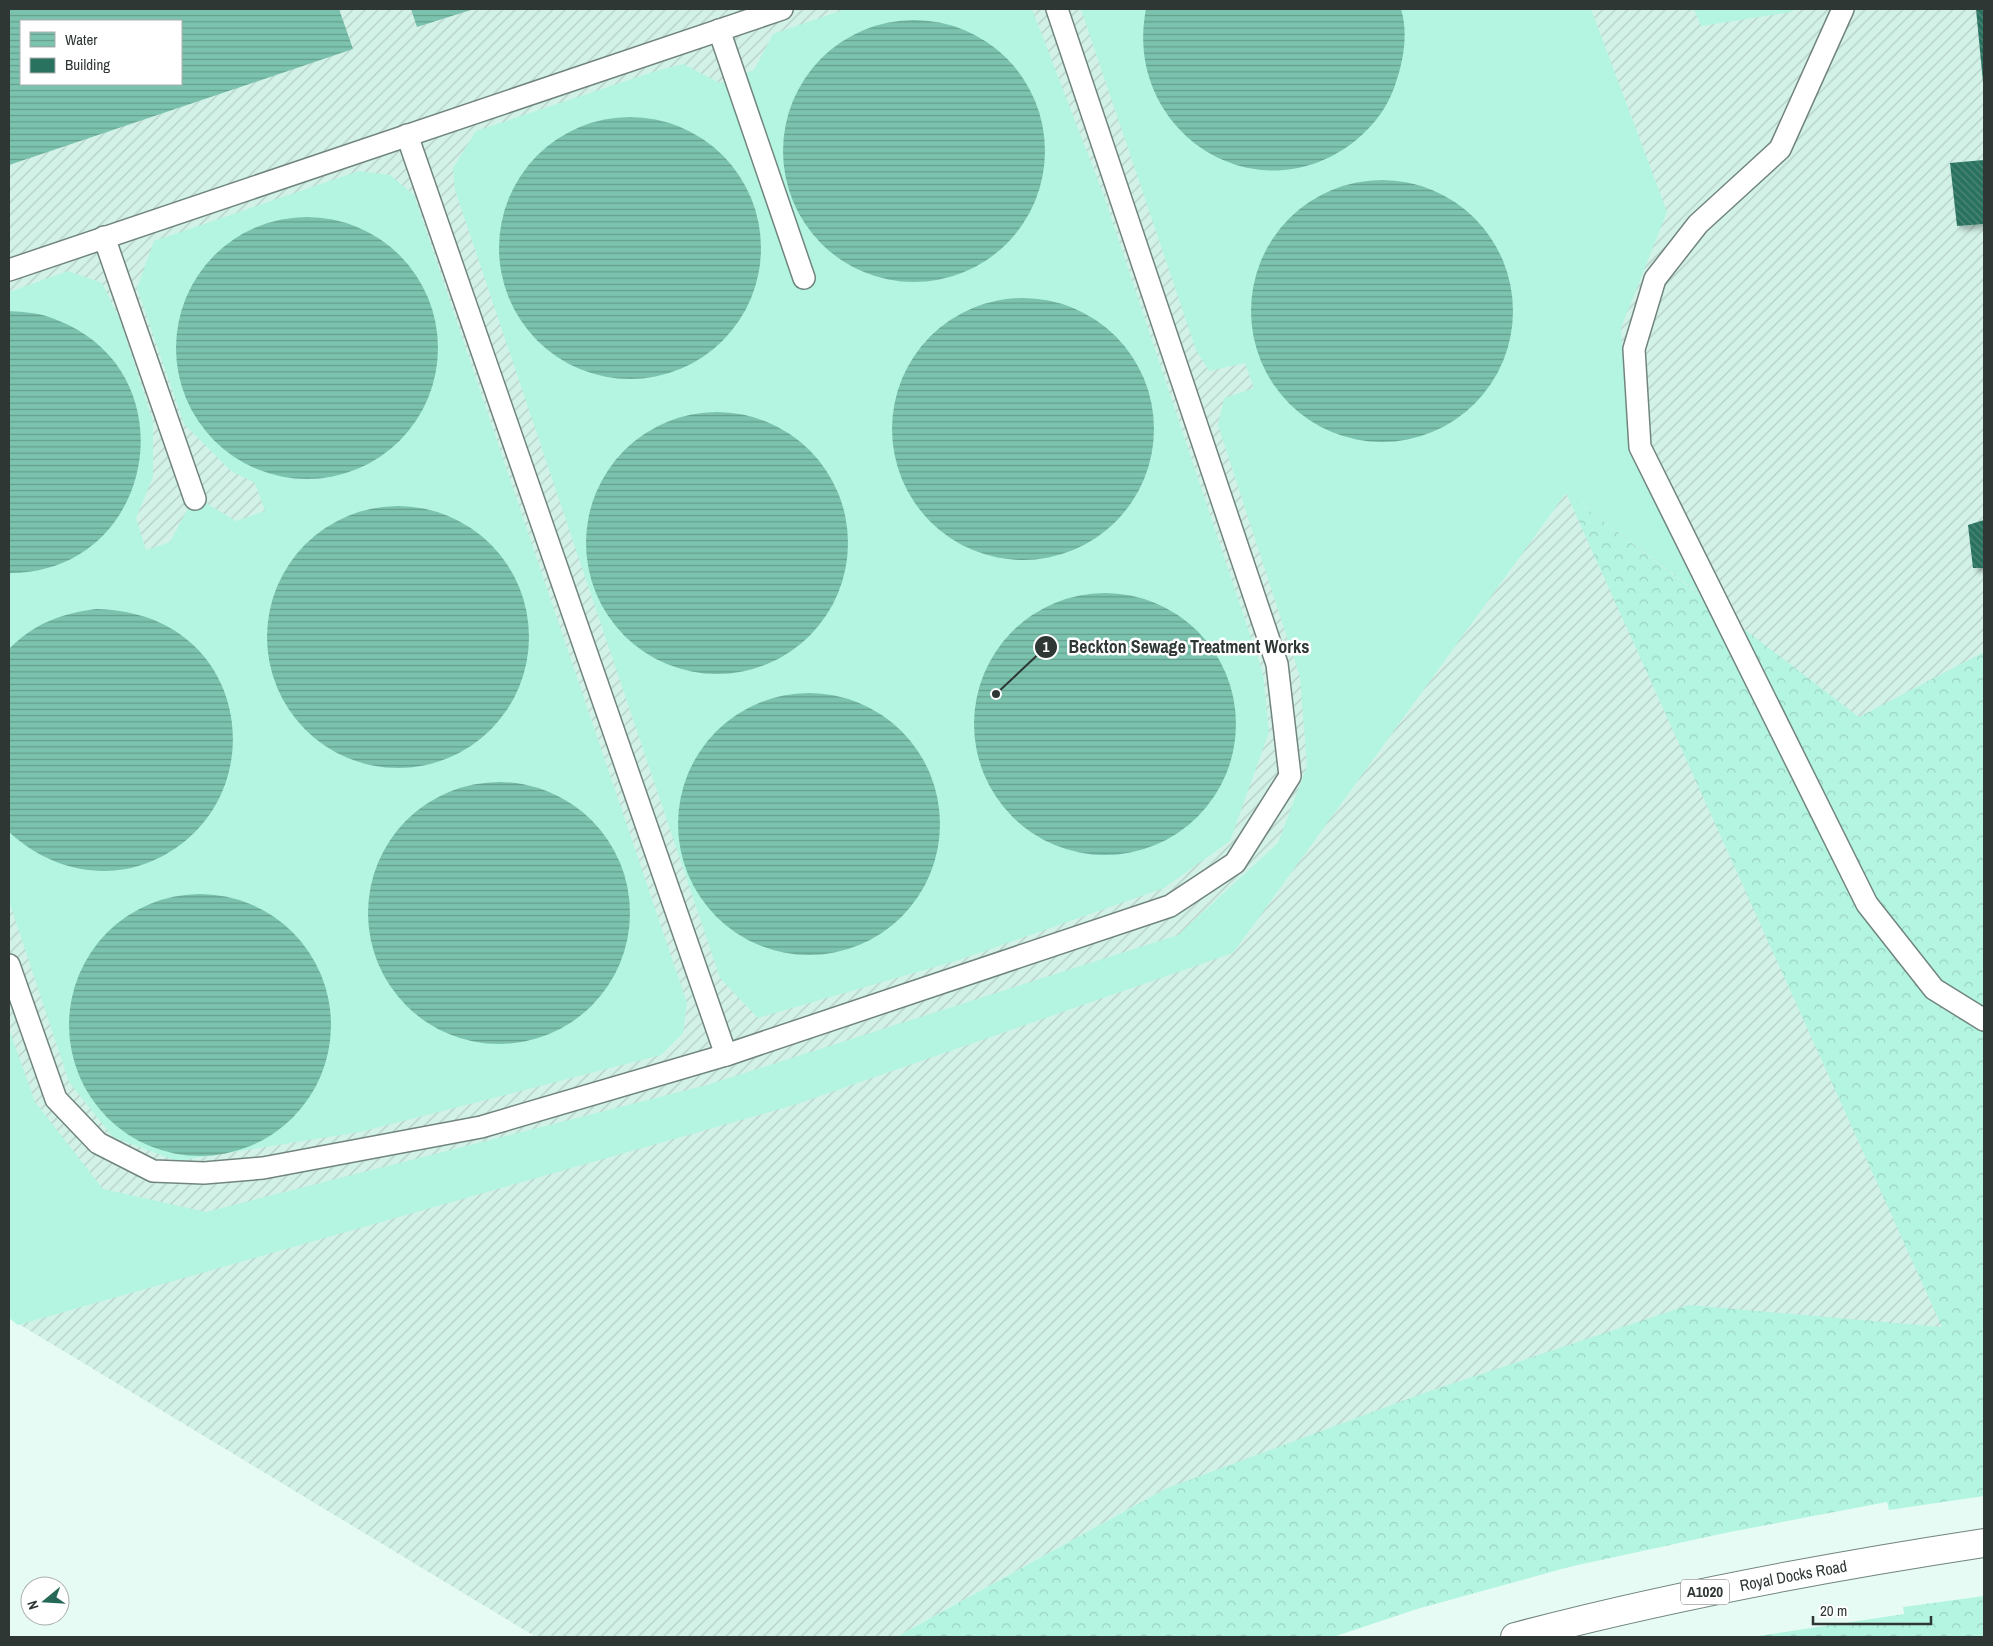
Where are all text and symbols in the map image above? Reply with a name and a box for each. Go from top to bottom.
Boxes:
legend [20,20,182,85]
text: Water [65,29,97,50]
text: Building [65,54,110,75]
callout: Beckton Sewage Treatment Works [1033,631,1319,664]
text: Beckton Sewage Treatment Works [1069,634,1309,659]
text: 1 [1043,636,1050,657]
street label: Royal Docks Road [1738,1555,1849,1596]
north arrow [20,1576,70,1626]
road number: A1020 [1681,1580,1729,1604]
scale bar [1813,1594,1930,1626]
text: N [23,1598,42,1612]
text: 20 m [1820,1600,1847,1621]

